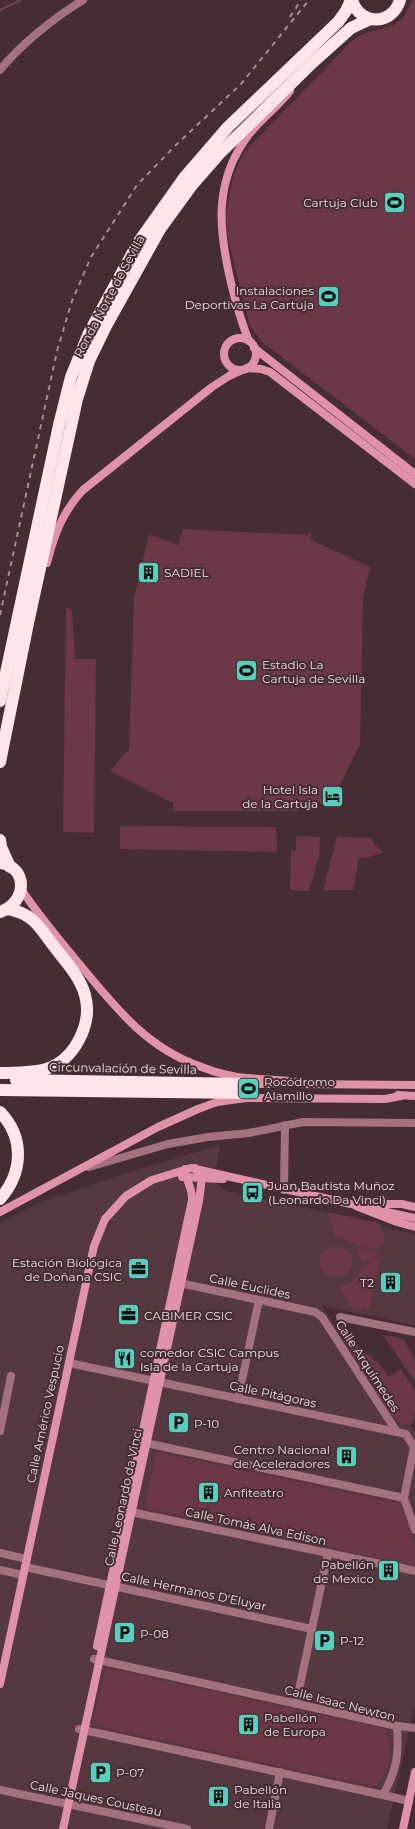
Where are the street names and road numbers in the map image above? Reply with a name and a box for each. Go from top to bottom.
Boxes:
street label: Ronda Norte de Sevilla [70,232,148,360]
street label: Circunvalación de Sevilla [49,1059,197,1077]
street label: Calle Euclides [208,1270,292,1302]
street label: Calle Arquímedes [333,1317,403,1415]
street label: Calle Américo Vespucio [23,1344,67,1484]
street label: Calle Pitágoras [228,1377,318,1411]
street label: Calle Leonardo da Vinci [101,1427,145,1567]
street label: Calle Tomás Alva Edison [184,1504,328,1548]
street label: Calle Hermanos D'Eluyar [120,1568,268,1614]
street label: Calle Isaac Newton [283,1682,397,1724]
street label: Calle Jaques Cousteau [29,1777,163,1819]

